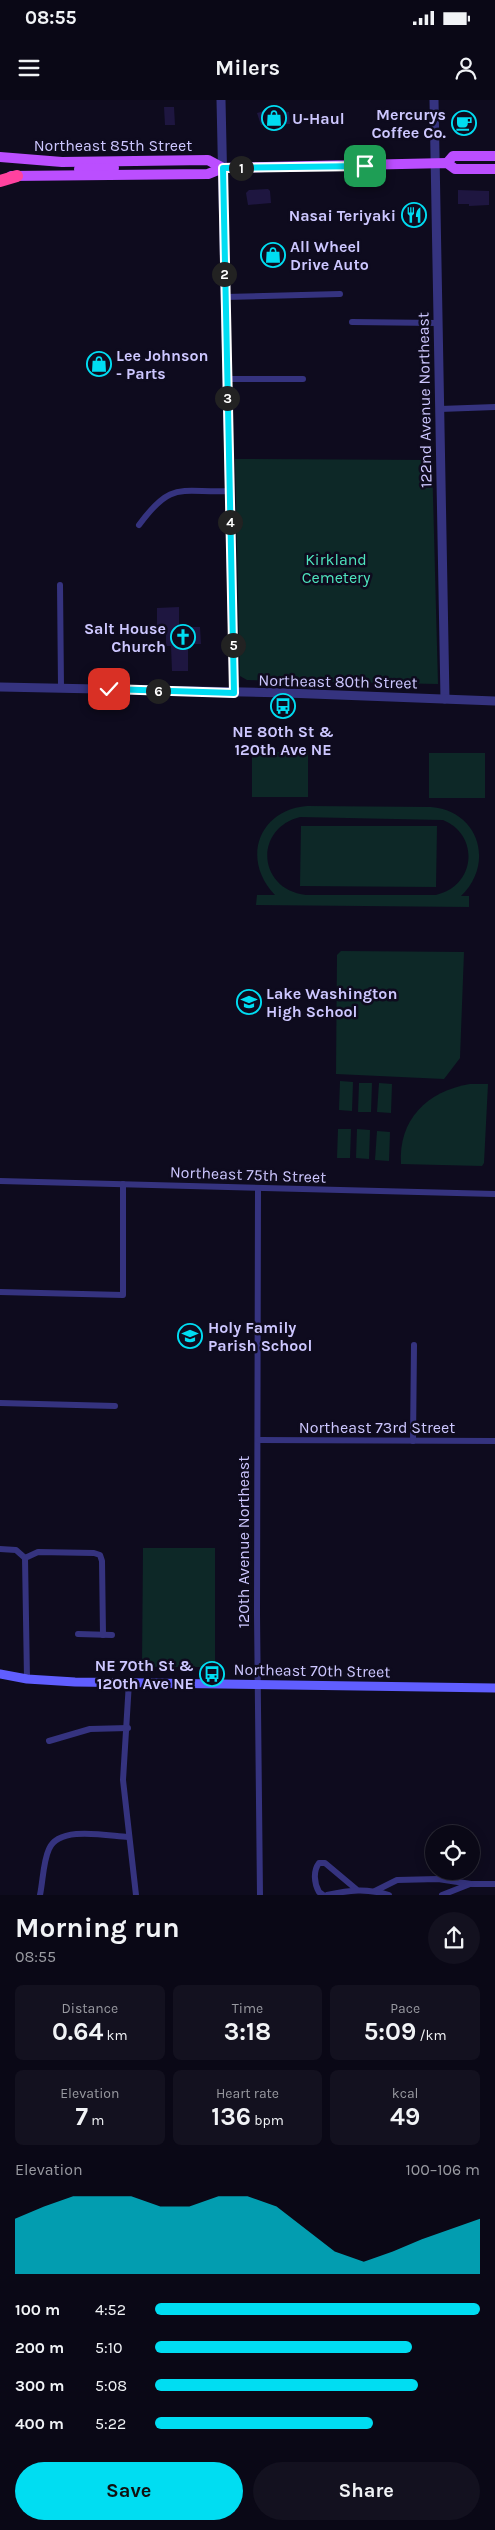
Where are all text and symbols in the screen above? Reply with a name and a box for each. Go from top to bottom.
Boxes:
text: 08:55 [25,7,77,29]
icon: menu [15,54,43,82]
icon: person [452,54,480,82]
text: Milers [215,55,280,81]
shop icon: U-Haul [261,105,287,131]
place label: Mercurys Coffee Co. [371,105,447,142]
place label: U-Haul [292,109,345,128]
cafe icon: Mercurys Coffee Co. [451,110,477,136]
street label: Northeast 85th Street [34,136,192,155]
pin [344,145,386,187]
icon: arrive [351,152,379,180]
pin: 1 [228,156,254,180]
text: 1 [239,160,244,177]
restaurant icon: Nasai Teriyaki [401,202,427,228]
place label: Nasai Teriyaki [289,206,396,225]
place label: All Wheel Drive Auto [290,237,369,274]
shop icon: All Wheel Drive Auto [260,242,286,268]
pin: 2 [212,262,236,286]
text: 2 [220,266,229,283]
street label: 122nd Avenue Northeast [413,312,436,488]
place label: Lee Johnson - Parts [116,346,208,383]
shop icon: Lee Johnson - Parts [86,351,112,377]
pin: 3 [214,386,240,410]
text: 3 [223,390,232,407]
pin: 4 [218,510,242,534]
text: 4 [226,514,235,531]
park label: Kirkland Cemetery [302,550,371,587]
place label: Salt House Church [84,619,166,656]
church icon: Salt House Church [170,624,196,650]
pin: 5 [220,632,246,658]
text: 5 [229,637,238,654]
pin [88,668,130,710]
street label: Northeast 80th Street [258,671,418,692]
icon: check [95,675,123,703]
pin: 6 [146,678,170,704]
text: 6 [154,683,163,700]
bus stop icon: NE 80th St & 120th Ave NE [270,693,296,719]
place label: NE 80th St & 120th Ave NE [232,722,334,759]
place label: Lake Washington High School [266,984,397,1021]
school or university icon: Lake Washington High School [236,989,262,1015]
street label: Northeast 75th Street [170,1162,326,1187]
place label: Holy Family Parish School [208,1318,312,1355]
school or university icon: Holy Family Parish School [177,1323,203,1349]
street label: Northeast 73rd Street [299,1418,455,1437]
street label: 120th Avenue Northeast [234,1456,253,1628]
place label: NE 70th St & 120th Ave NE [95,1656,194,1693]
street label: Northeast 70th Street [233,1660,391,1681]
bus stop icon: NE 70th St & 120th Ave NE [199,1661,225,1687]
map controls [425,1825,480,1880]
button: locate [425,1825,480,1880]
text: Morning run [15,1911,180,1944]
button: share [428,1912,480,1964]
text: 08:55 [15,1947,56,1966]
text: Distance [62,2000,118,2017]
text: Time [232,2000,263,2017]
text: Pace [390,2000,420,2017]
text: 0.64 [52,2017,103,2046]
text: 3:18 [224,2017,271,2046]
text: 5:09 [364,2017,416,2046]
text: km [103,2027,128,2044]
text: /km [416,2027,447,2044]
text: Elevation [60,2085,119,2102]
text: Heart rate [216,2085,279,2102]
text: kcal [392,2085,419,2102]
text: 7 [75,2102,88,2131]
text: 136 [211,2102,251,2131]
text: 49 [390,2102,420,2131]
text: m [88,2112,104,2129]
text: bpm [251,2112,284,2129]
text: Elevation [15,2160,83,2179]
text: 100–106 m [405,2160,480,2179]
text: 100 m [15,2300,60,2319]
text: 4:52 [95,2300,126,2319]
text: 200 m [15,2338,64,2357]
text: 5:10 [95,2338,123,2357]
text: 300 m [15,2376,64,2395]
text: 5:08 [95,2376,127,2395]
text: 400 m [15,2414,64,2433]
text: 5:22 [95,2414,126,2433]
button: Save [15,2462,243,2520]
button: Share [253,2462,480,2520]

